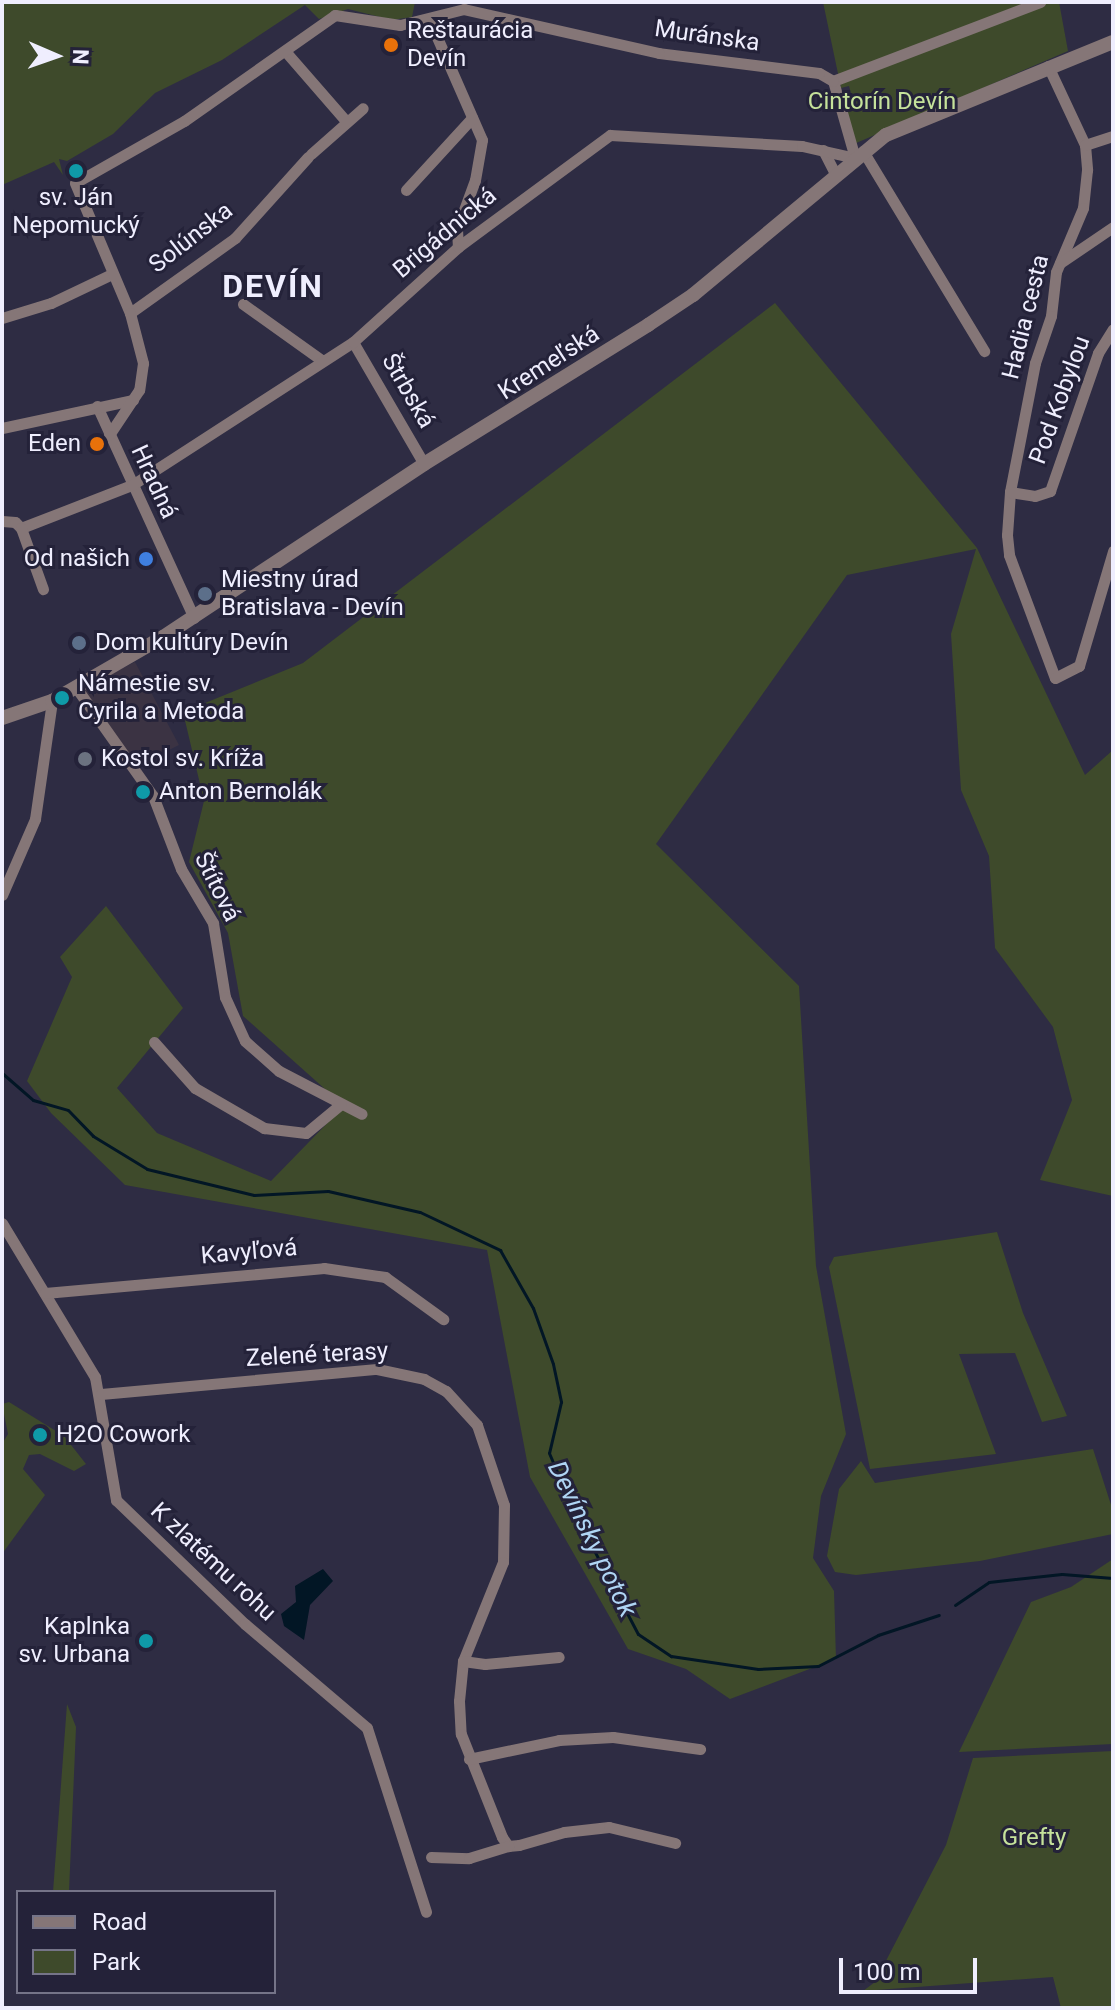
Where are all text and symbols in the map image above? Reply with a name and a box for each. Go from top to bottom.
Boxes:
street label: Muránska [653,14,761,58]
north arrow [16,16,96,96]
place label: Reštaurácia Devín [407,17,533,73]
marker: Reštaurácia Devín [382,36,400,54]
text: N [68,49,93,65]
park label: Cintorín Devín [808,88,956,116]
marker: sv. Ján Nepomucký [67,162,85,180]
street label: Brigádnická [388,182,502,284]
place label: sv. Ján Nepomucký [12,184,140,240]
street label: Solúnska [144,197,238,279]
street label: Hadia cesta [997,252,1055,382]
district label: DEVÍN [222,267,324,305]
street label: Kremeľská [493,320,605,406]
street label: Pod Kobylou [1024,332,1096,468]
street label: Štrbská [375,349,441,433]
place label: Eden [28,430,81,458]
marker: Eden [88,435,106,453]
street label: Hradná [125,441,183,523]
place label: Od našich [24,545,130,573]
marker: Od našich [137,550,155,568]
place label: Miestny úrad Bratislava - Devín [221,566,404,622]
marker: Miestny úrad Bratislava - Devín [196,585,214,603]
place label: Dom kultúry Devín [95,629,289,657]
marker: Dom kultúry Devín [70,634,88,652]
place label: Námestie sv. Cyrila a Metoda [78,670,244,726]
marker: Námestie sv. Cyrila a Metoda [53,689,71,707]
place label: Kostol sv. Kríža [101,745,264,773]
marker: Kostol sv. Kríža [76,750,94,768]
place label: Anton Bernolák [159,778,322,806]
marker: Anton Bernolák [134,783,152,801]
street label: Štítová [188,848,246,926]
street label: Kavyľová [200,1233,298,1271]
street label: Zelené terasy [245,1337,389,1373]
place label: H2O Cowork [56,1421,190,1449]
marker: H2O Cowork [31,1426,49,1444]
water label: Devínsky potok [541,1456,643,1622]
street label: K zlatému rohu [144,1497,282,1627]
place label: Kaplnka sv. Urbana [18,1613,130,1669]
marker: Kaplnka sv. Urbana [137,1632,155,1650]
park label: Grefty [1002,1824,1066,1852]
legend [16,1890,276,1994]
text: Road [92,1908,147,1936]
scale bar [843,1942,981,1992]
text: Park [92,1948,140,1976]
text: 100 m [853,1958,920,1986]

